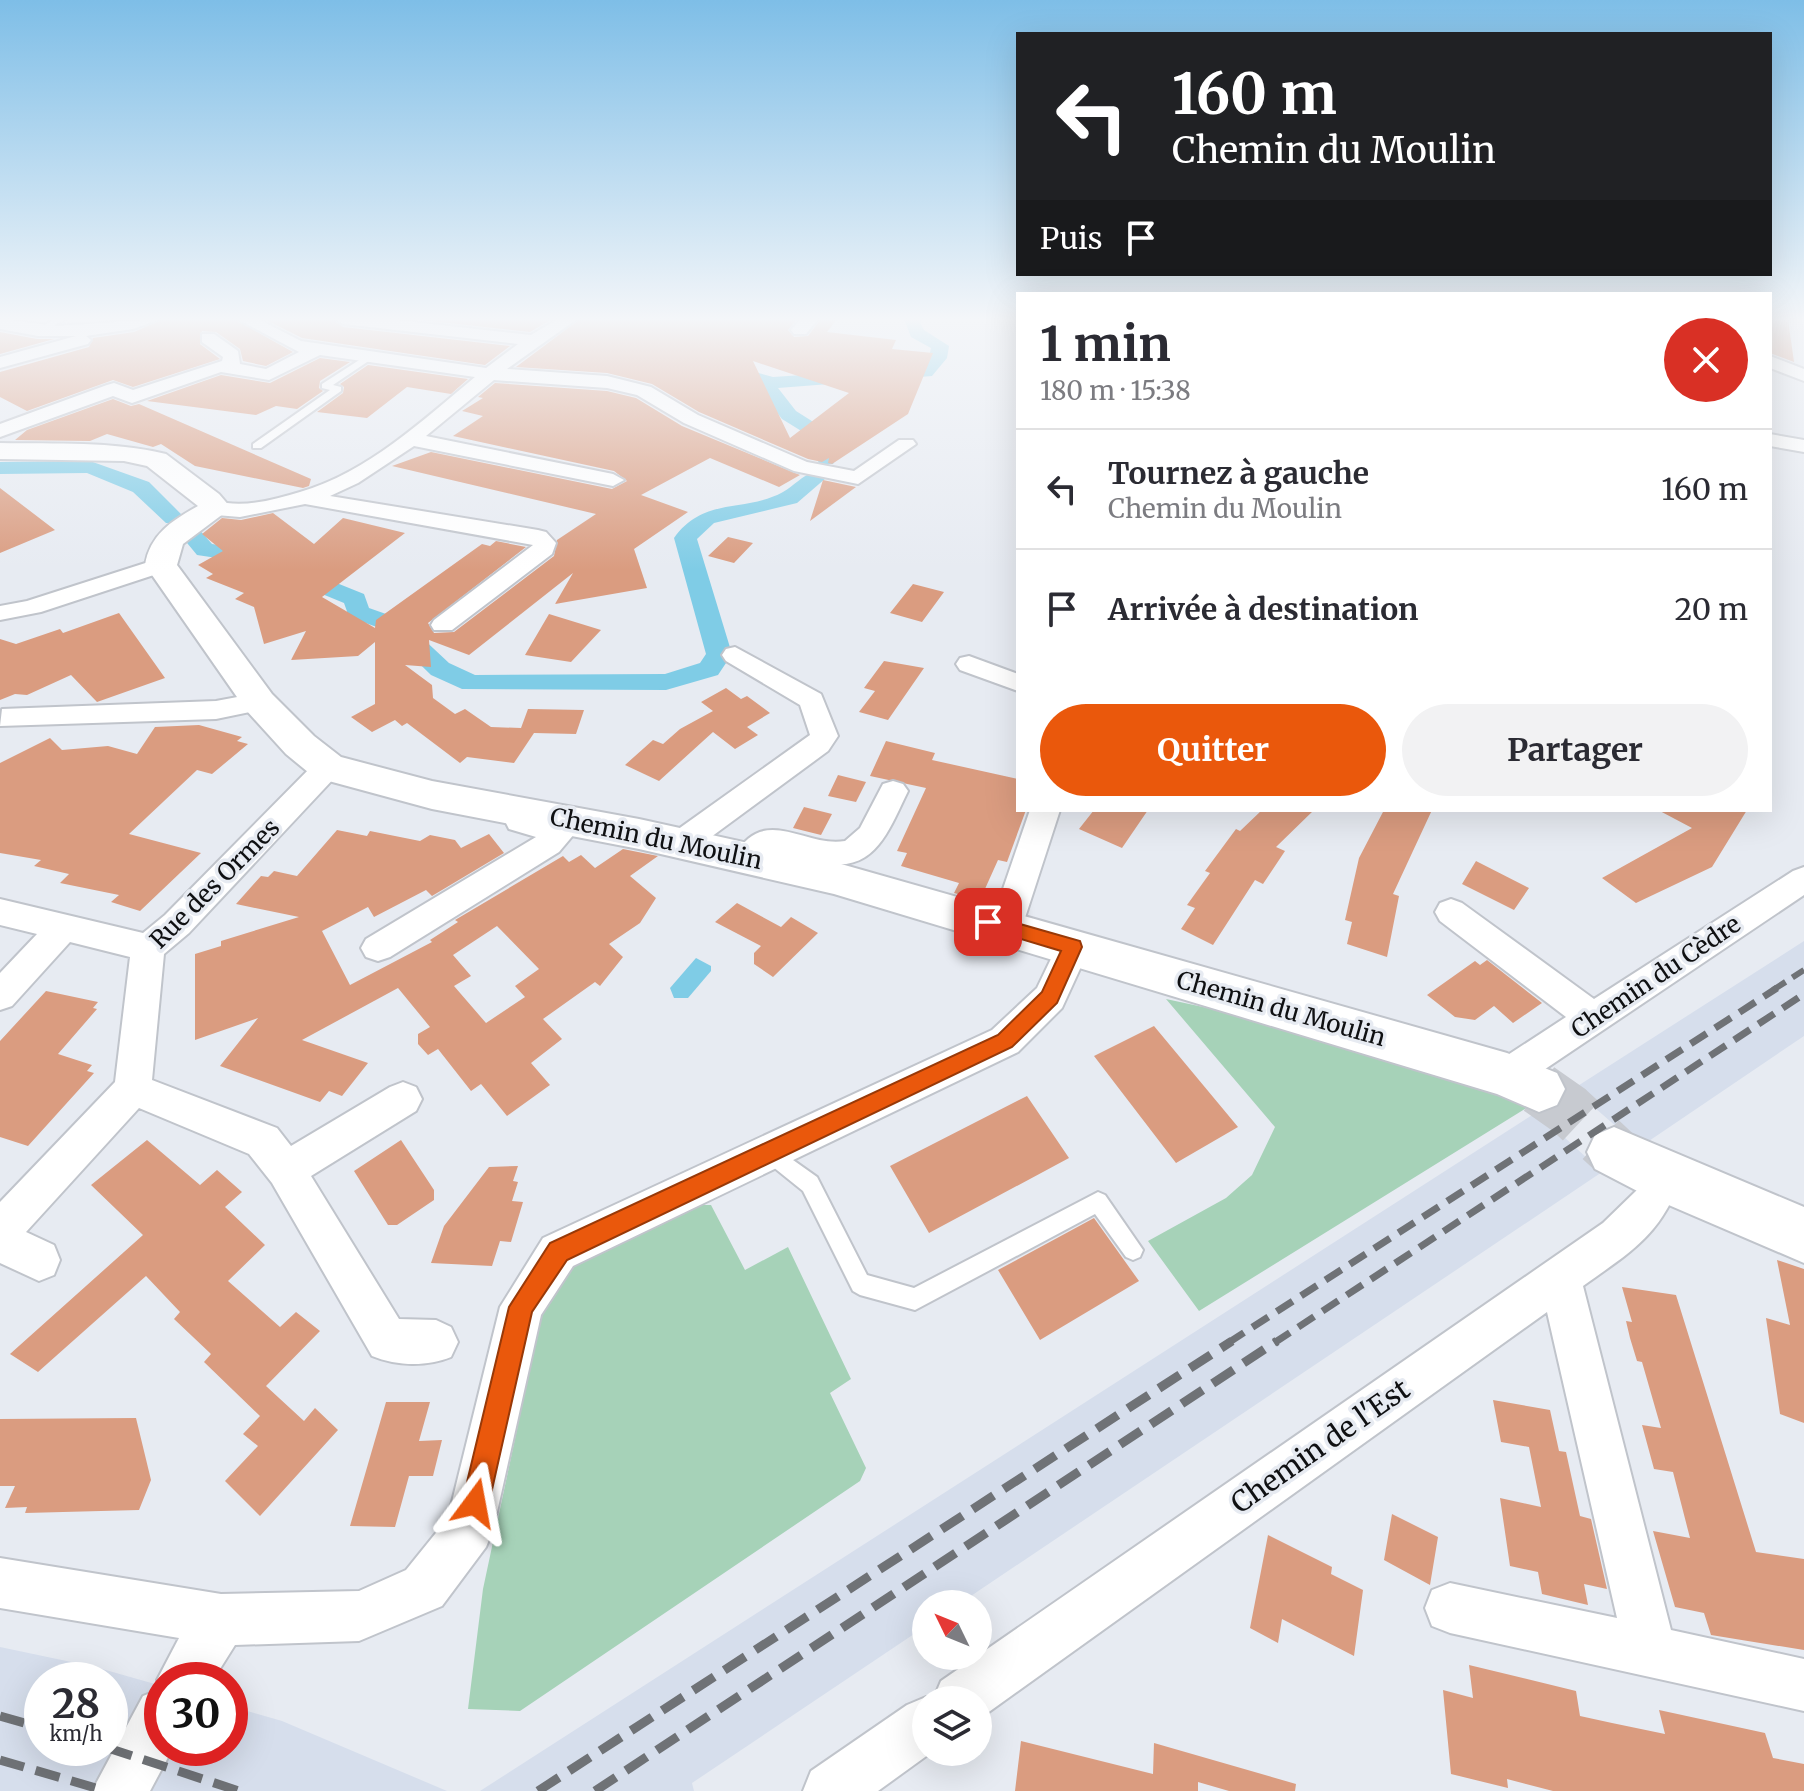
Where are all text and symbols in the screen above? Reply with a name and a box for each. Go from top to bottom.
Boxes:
text: 160 m [1172,59,1337,129]
icon: left [1040,64,1144,168]
text: Chemin du Moulin [1172,128,1496,173]
icon: arrive [1119,216,1163,260]
text: Puis [1040,219,1103,257]
text: 1 min [1040,314,1171,374]
button: close [1664,318,1748,402]
text: 180 m · 15:38 [1040,374,1191,407]
text: Tournez à gauche [1108,454,1369,492]
icon: left [1040,467,1084,511]
text: 160 m [1661,470,1748,508]
text: Chemin du Moulin [1108,492,1342,525]
icon: arrive [1040,587,1084,631]
text: Arrivée à destination [1108,590,1418,628]
text: 20 m [1675,590,1748,628]
button: Quitter [1040,704,1386,796]
button: Partager [1402,704,1748,796]
street label: Chemin du Moulin [547,801,765,876]
street label: Rue des Ormes [143,812,286,955]
pin [954,888,1022,956]
icon: arrive [966,900,1010,944]
street label: Chemin du Cèdre [1565,908,1746,1045]
street label: Chemin du Moulin [1173,964,1389,1053]
street label: Chemin de l'Est [1224,1371,1416,1521]
position arrow [433,1461,517,1545]
north arrow [912,1590,992,1670]
map controls [912,1590,992,1766]
speed limit sign: 30 [144,1662,248,1766]
text: 28 [52,1679,100,1729]
button: layers [912,1686,992,1766]
text: km/h [50,1721,102,1746]

